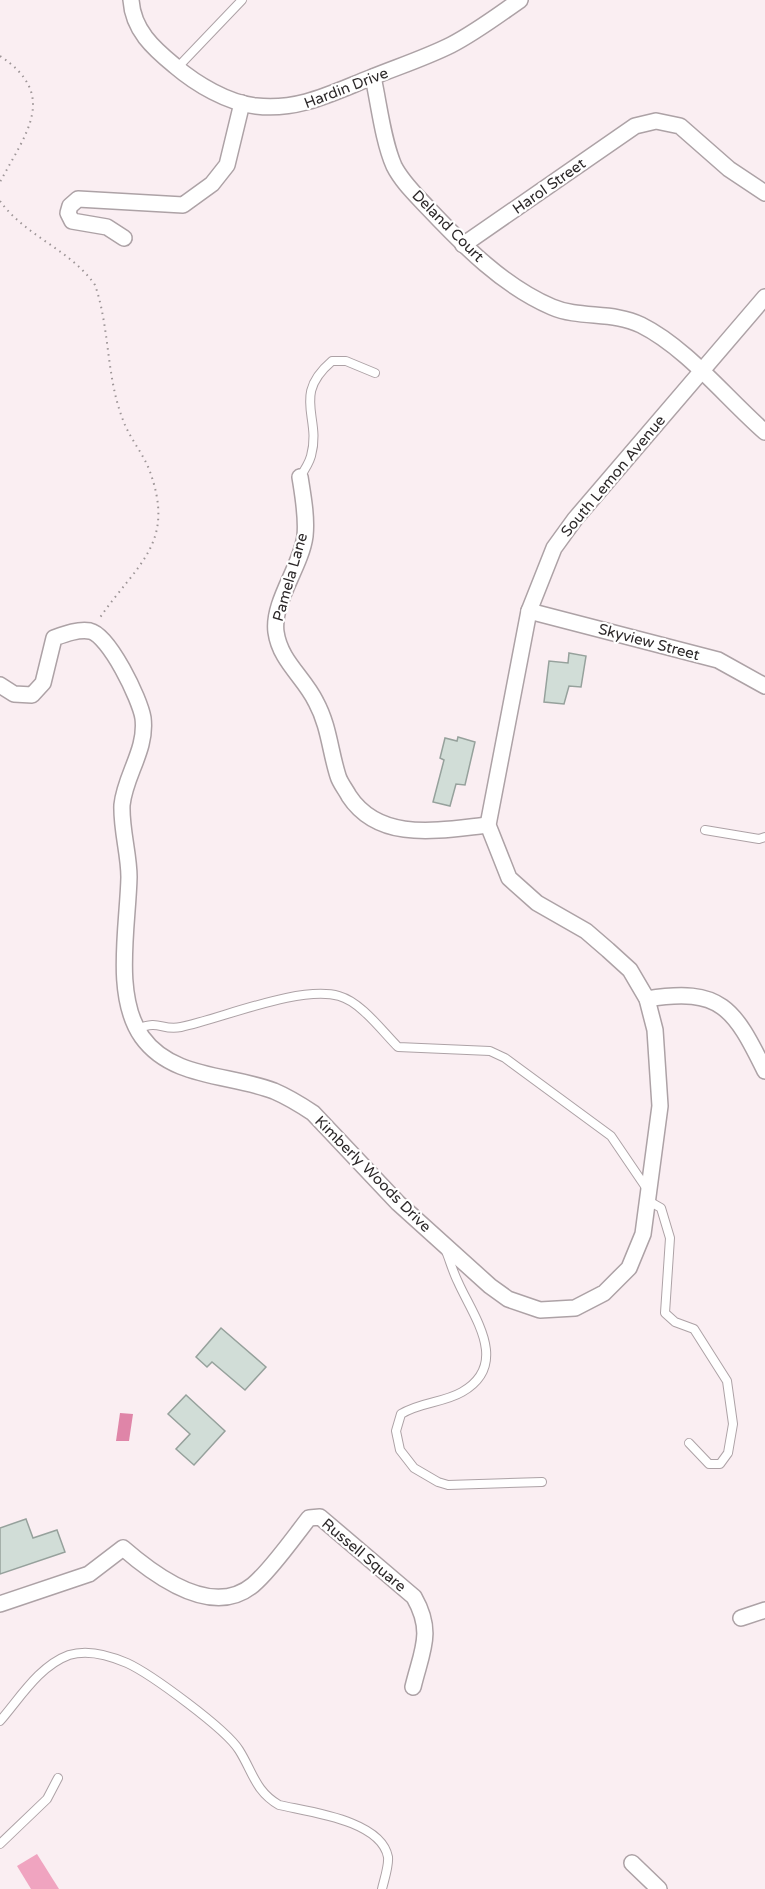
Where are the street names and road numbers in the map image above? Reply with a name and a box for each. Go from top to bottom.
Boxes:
street label: Hardin Drive [301,64,391,112]
street label: Harol Street [509,154,589,218]
street label: Deland Court [408,186,488,266]
street label: South Lemon Avenue [557,412,669,540]
street label: Pamela Lane [269,531,311,623]
street label: Skyview Street [596,620,702,664]
street label: Kimberly Woods Drive [311,1112,435,1236]
street label: Russell Square [318,1515,410,1595]

